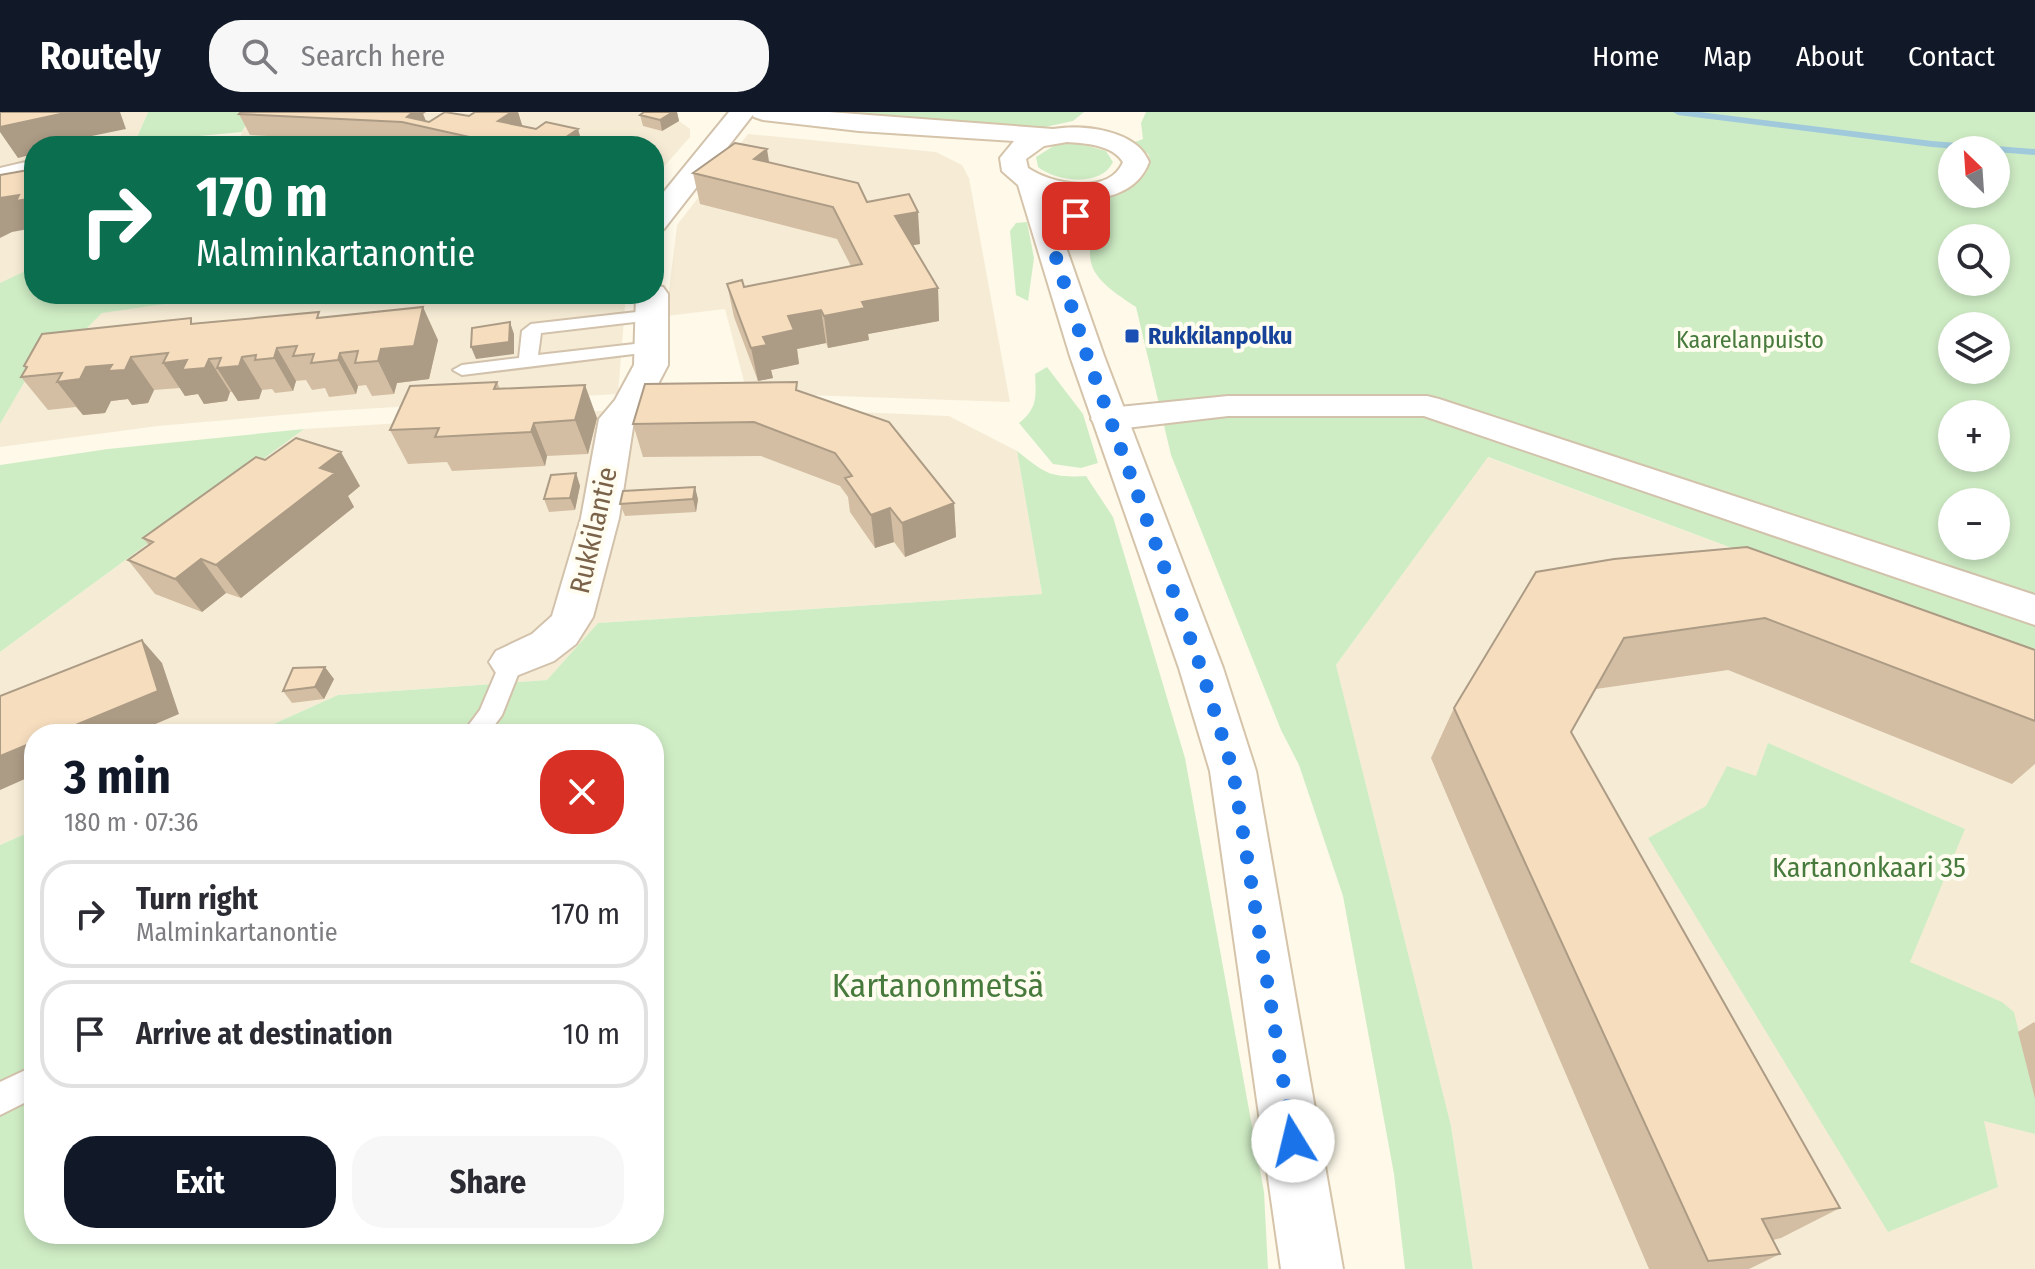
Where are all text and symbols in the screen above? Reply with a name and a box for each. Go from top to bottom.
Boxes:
search box [209,20,769,92]
text: Routely [40,33,161,79]
icon: search [237,34,281,78]
text: Search here [301,38,445,74]
text: Home [1592,40,1659,73]
text: Map [1703,40,1752,73]
text: About [1796,40,1864,73]
text: Contact [1908,40,1995,73]
north arrow [1938,136,2010,208]
map controls [1938,136,2010,560]
text: 170 m [196,164,328,231]
icon: right [64,168,168,272]
pin [1042,182,1110,250]
icon: arrive [1054,194,1098,238]
button: search [1938,224,2010,296]
text: Malminkartanontie [196,232,475,276]
button: layers [1938,312,2010,384]
place label: Rukkilanpolku [1148,322,1292,350]
park label: Kaarelanpuisto [1676,326,1824,354]
marker: Rukkilanpolku [1123,327,1141,345]
button: + [1938,400,2010,472]
street label: Rukkilantie [563,464,624,597]
button: − [1938,488,2010,560]
text: 3 min [64,748,171,806]
button: close [540,750,624,834]
text: 180 m · 07:36 [64,807,199,838]
park label: Kartanonkaari 35 [1772,851,1966,884]
text: Turn right [136,881,258,917]
icon: right [68,892,112,936]
text: 170 m [551,896,620,932]
text: Malminkartanontie [136,917,338,948]
park label: Kartanonmetsä [832,965,1044,1006]
icon: arrive [68,1012,112,1056]
text: Arrive at destination [136,1016,393,1052]
text: 10 m [563,1016,620,1052]
position arrow [1251,1099,1335,1183]
button: Exit [64,1136,336,1228]
button: Share [352,1136,624,1228]

